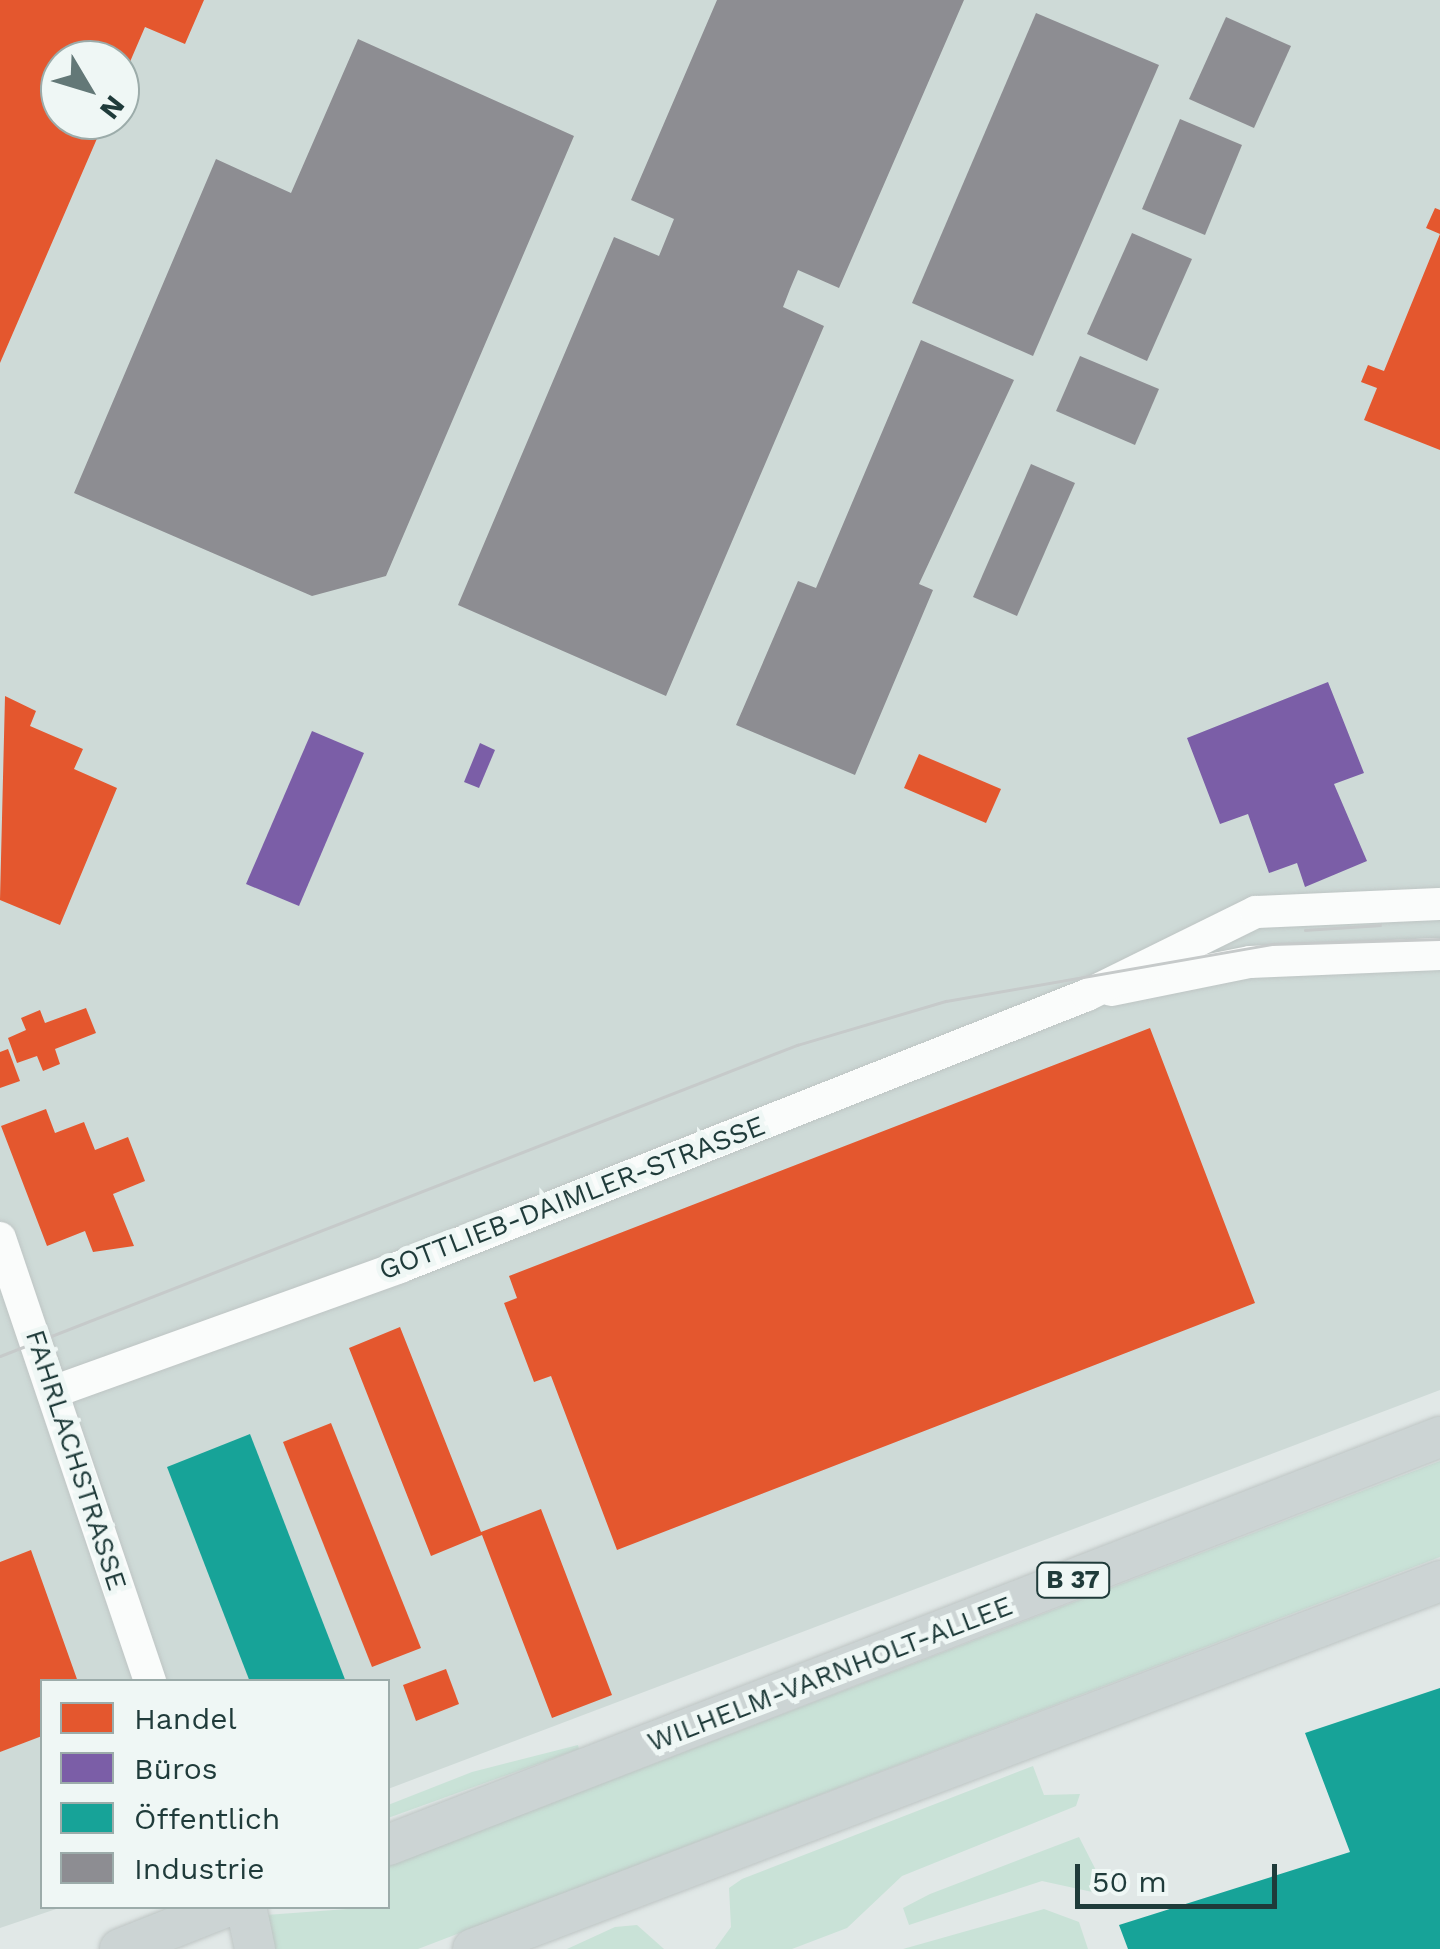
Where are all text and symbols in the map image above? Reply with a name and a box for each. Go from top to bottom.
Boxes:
north arrow [40,40,140,140]
text: N [93,89,132,126]
street label: GOTTLIEB-DAIMLER-STRASSE [374,1109,770,1287]
street label: FAHRLACHSTRASSE [18,1326,134,1594]
road number: B 37 [1036,1560,1110,1600]
street label: WILHELM-VARNHOLT-ALLEE [643,1589,1017,1759]
legend [40,1679,390,1909]
text: Handel [134,1701,237,1736]
text: Büros [134,1751,218,1786]
text: Öffentlich [134,1801,280,1836]
scale bar [1080,1844,1282,1906]
text: Industrie [134,1851,265,1886]
text: 50 m [1092,1864,1167,1899]

